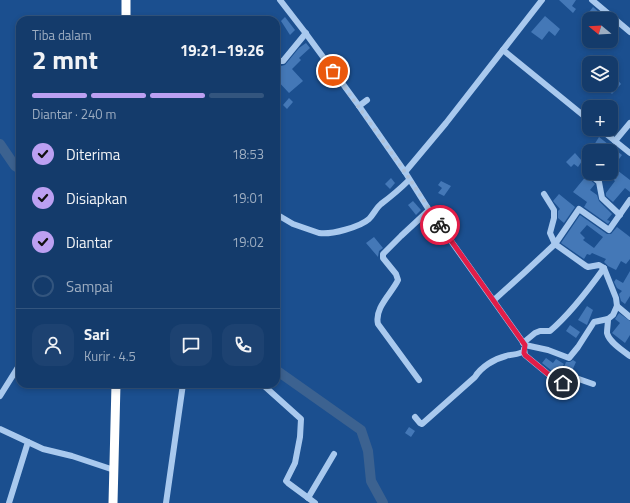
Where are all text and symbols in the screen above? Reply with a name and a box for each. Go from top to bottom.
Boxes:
north arrow [582,12,618,48]
map controls [582,12,618,180]
text: Tiba dalam [32,25,92,45]
text: 19:21–19:26 [180,39,264,62]
text: 2 mnt [32,40,98,79]
pin [316,54,350,88]
button: layers [582,56,618,92]
icon: bag [322,60,344,82]
button: + [582,100,618,136]
text: Diantar · 240 m [32,104,116,124]
icon: check [32,143,54,165]
text: Diterima [66,143,120,166]
text: 18:53 [232,144,264,164]
button: − [582,144,618,180]
icon: check [32,187,54,209]
text: Disiapkan [66,187,127,210]
text: 19:01 [232,188,264,208]
courier [420,205,460,245]
icon: bike [429,214,451,236]
icon: check [32,231,54,253]
text: Diantar [66,231,112,254]
text: 19:02 [232,232,264,252]
text: Sampai [66,275,113,298]
text: Sari [84,323,109,346]
button: person [32,324,74,366]
button: chat [170,324,212,366]
button: phone [222,324,264,366]
text: Kurir · 4.5 [84,346,136,366]
pin [546,366,580,400]
icon: home [552,372,574,394]

